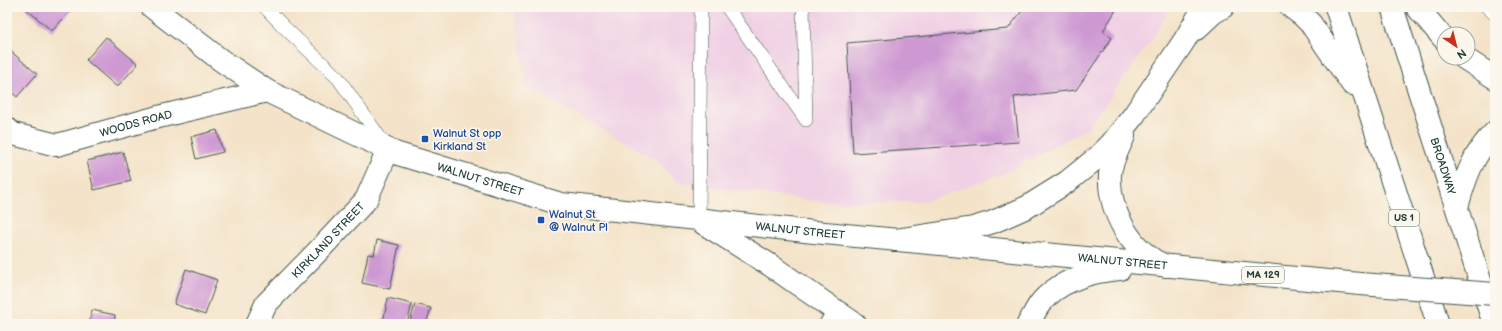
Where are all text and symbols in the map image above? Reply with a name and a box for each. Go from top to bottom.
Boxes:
north arrow [1436,26,1476,66]
text: N [1454,46,1469,61]
street label: WOODS ROAD [98,107,173,139]
place label: Walnut St opp Kirkland St [433,127,502,153]
marker: Walnut St opp Kirkland St [420,134,430,144]
street label: BROADWAY [1428,136,1459,197]
street label: WALNUT STREET [435,160,526,199]
street label: KIRKLAND STREET [289,199,367,281]
place label: Walnut St @ Walnut Pl [549,208,608,234]
road number: US 1 [1389,210,1419,226]
marker: Walnut St @ Walnut Pl [536,215,546,225]
street label: WALNUT STREET [755,219,846,241]
street label: WALNUT STREET [1077,251,1168,272]
road number: MA 129 [1242,267,1284,283]

